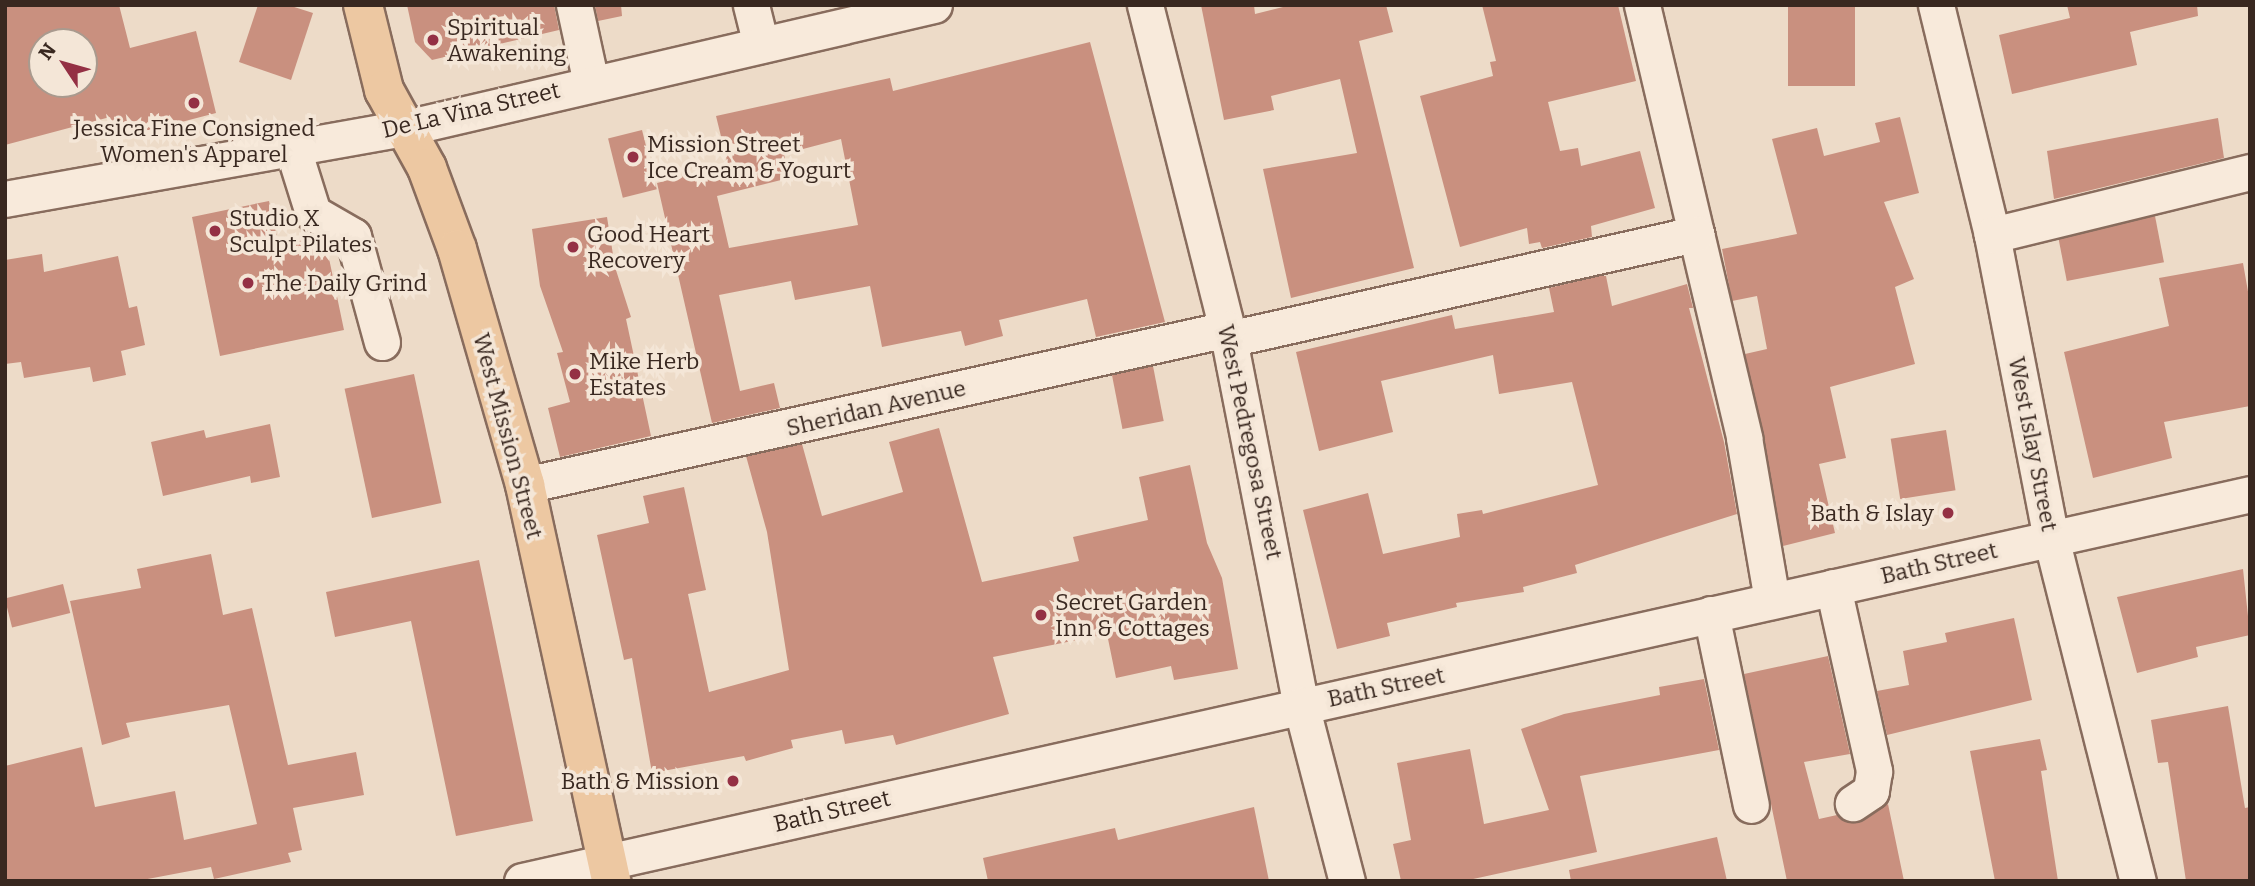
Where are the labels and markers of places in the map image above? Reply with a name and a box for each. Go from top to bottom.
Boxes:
place label: Spiritual Awakening [447,13,566,67]
marker: Spiritual Awakening [425,32,441,48]
marker: Jessica Fine Consigned Women's Apparel [186,95,202,111]
place label: Jessica Fine Consigned Women's Apparel [73,114,315,168]
place label: Mission Street Ice Cream & Yogurt [647,130,851,184]
marker: Mission Street Ice Cream & Yogurt [625,149,641,165]
place label: Studio X Sculpt Pilates [229,204,372,258]
place label: Good Heart Recovery [587,220,710,274]
marker: Studio X Sculpt Pilates [207,223,223,239]
marker: Good Heart Recovery [565,239,581,255]
place label: The Daily Grind [262,269,427,297]
marker: The Daily Grind [240,275,256,291]
place label: Mike Herb Estates [589,347,699,401]
marker: Mike Herb Estates [567,366,583,382]
place label: Bath & Islay [1811,499,1934,527]
marker: Bath & Islay [1940,505,1956,521]
place label: Secret Garden Inn & Cottages [1055,588,1210,642]
marker: Secret Garden Inn & Cottages [1033,607,1049,623]
place label: Bath & Mission [561,767,719,795]
marker: Bath & Mission [725,773,741,789]

